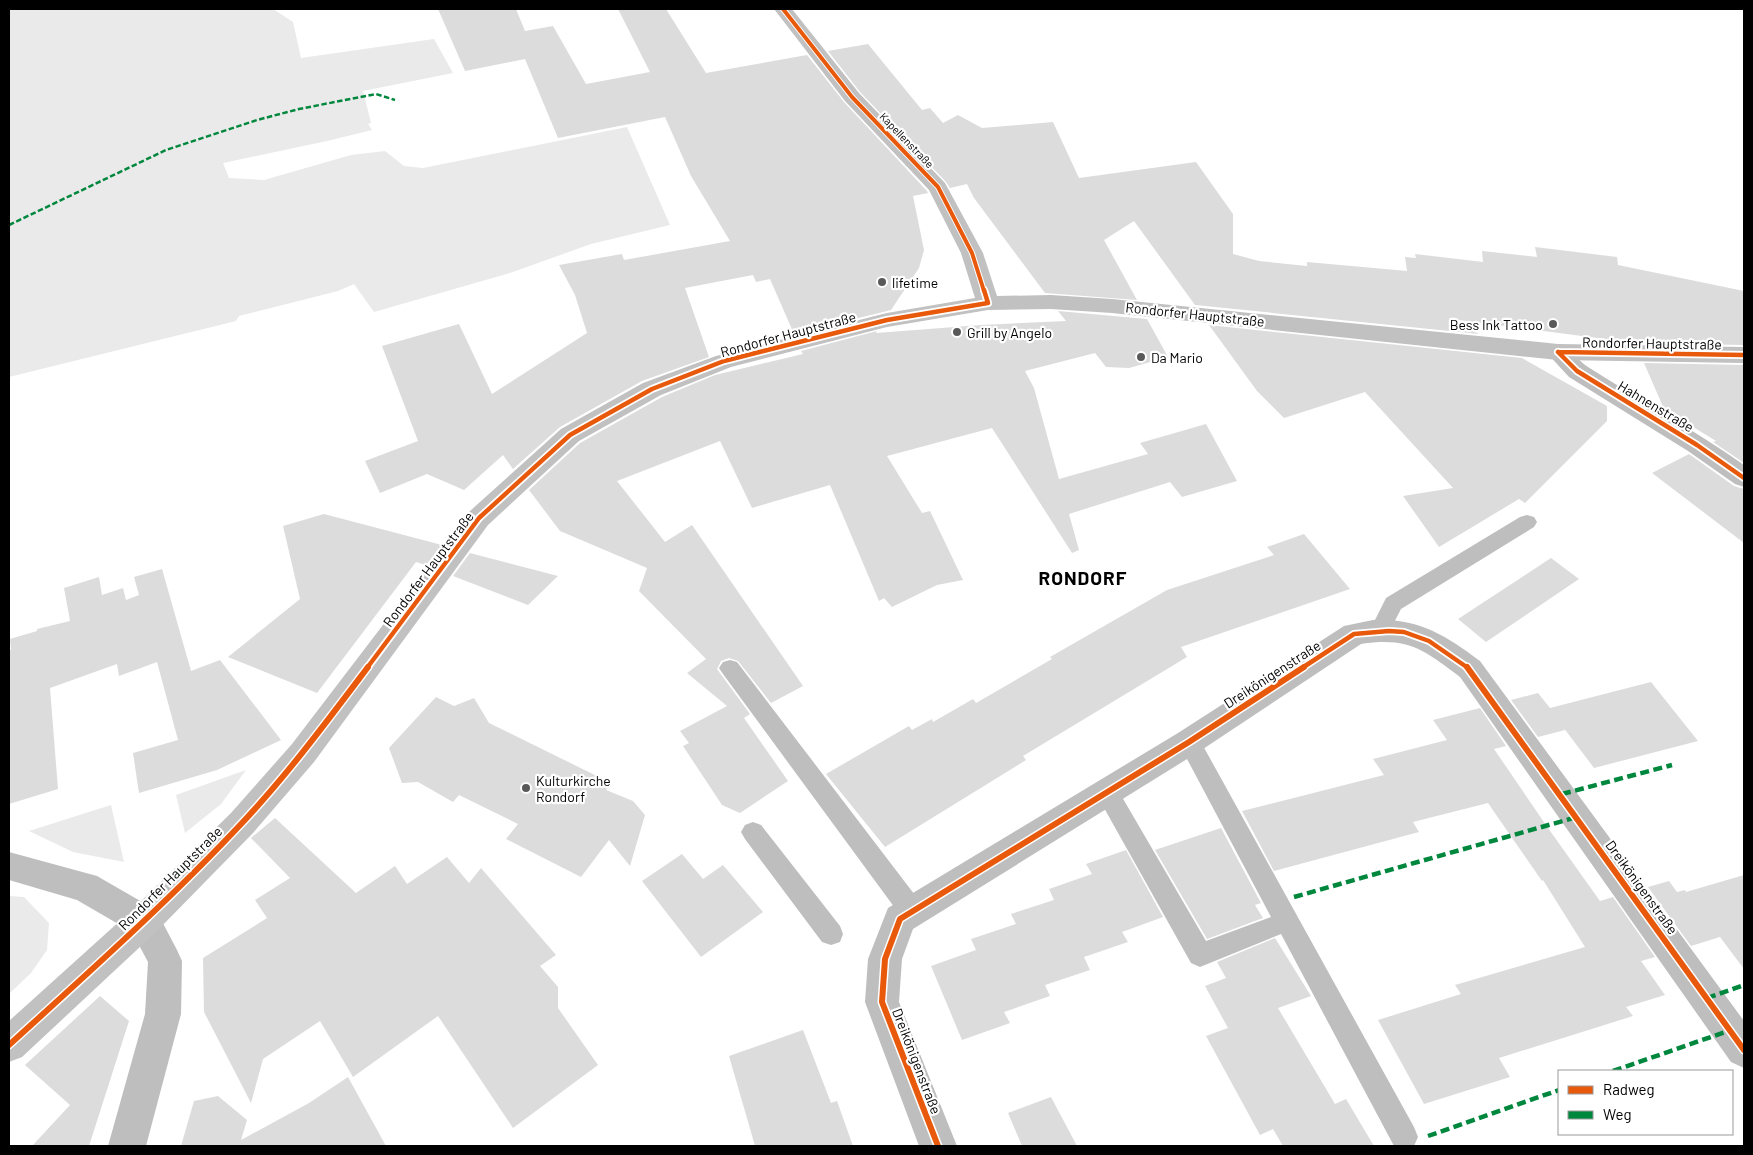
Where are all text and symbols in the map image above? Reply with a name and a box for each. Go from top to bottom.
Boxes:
street label: Kapellenstraße [877,110,937,170]
place label: lifetime [892,274,938,291]
marker: lifetime [876,276,888,288]
street label: Rondorfer Hauptstraße [1125,298,1265,330]
street label: Rondorfer Hauptstraße [718,308,858,360]
place label: Bess Ink Tattoo [1450,316,1543,333]
marker: Bess Ink Tattoo [1547,318,1559,330]
place label: Grill by Angelo [967,324,1052,341]
marker: Grill by Angelo [951,326,963,338]
street label: Rondorfer Hauptstraße [1582,333,1722,353]
place label: Da Mario [1151,349,1203,366]
marker: Da Mario [1135,351,1147,363]
street label: Hahnenstraße [1615,377,1697,435]
street label: Rondorfer Hauptstraße [379,508,477,630]
district label: RONDORF [1039,566,1127,589]
street label: Dreikönigenstraße [1220,636,1324,712]
place label: Kulturkirche Rondorf [536,772,611,805]
marker: Kulturkirche Rondorf [520,782,532,794]
street label: Rondorfer Hauptstraße [115,823,225,933]
street label: Dreikönigenstraße [1602,837,1682,937]
street label: Dreikönigenstraße [889,1006,945,1116]
legend [1558,1070,1733,1135]
text: Radweg [1603,1080,1655,1098]
text: Weg [1603,1105,1631,1123]

